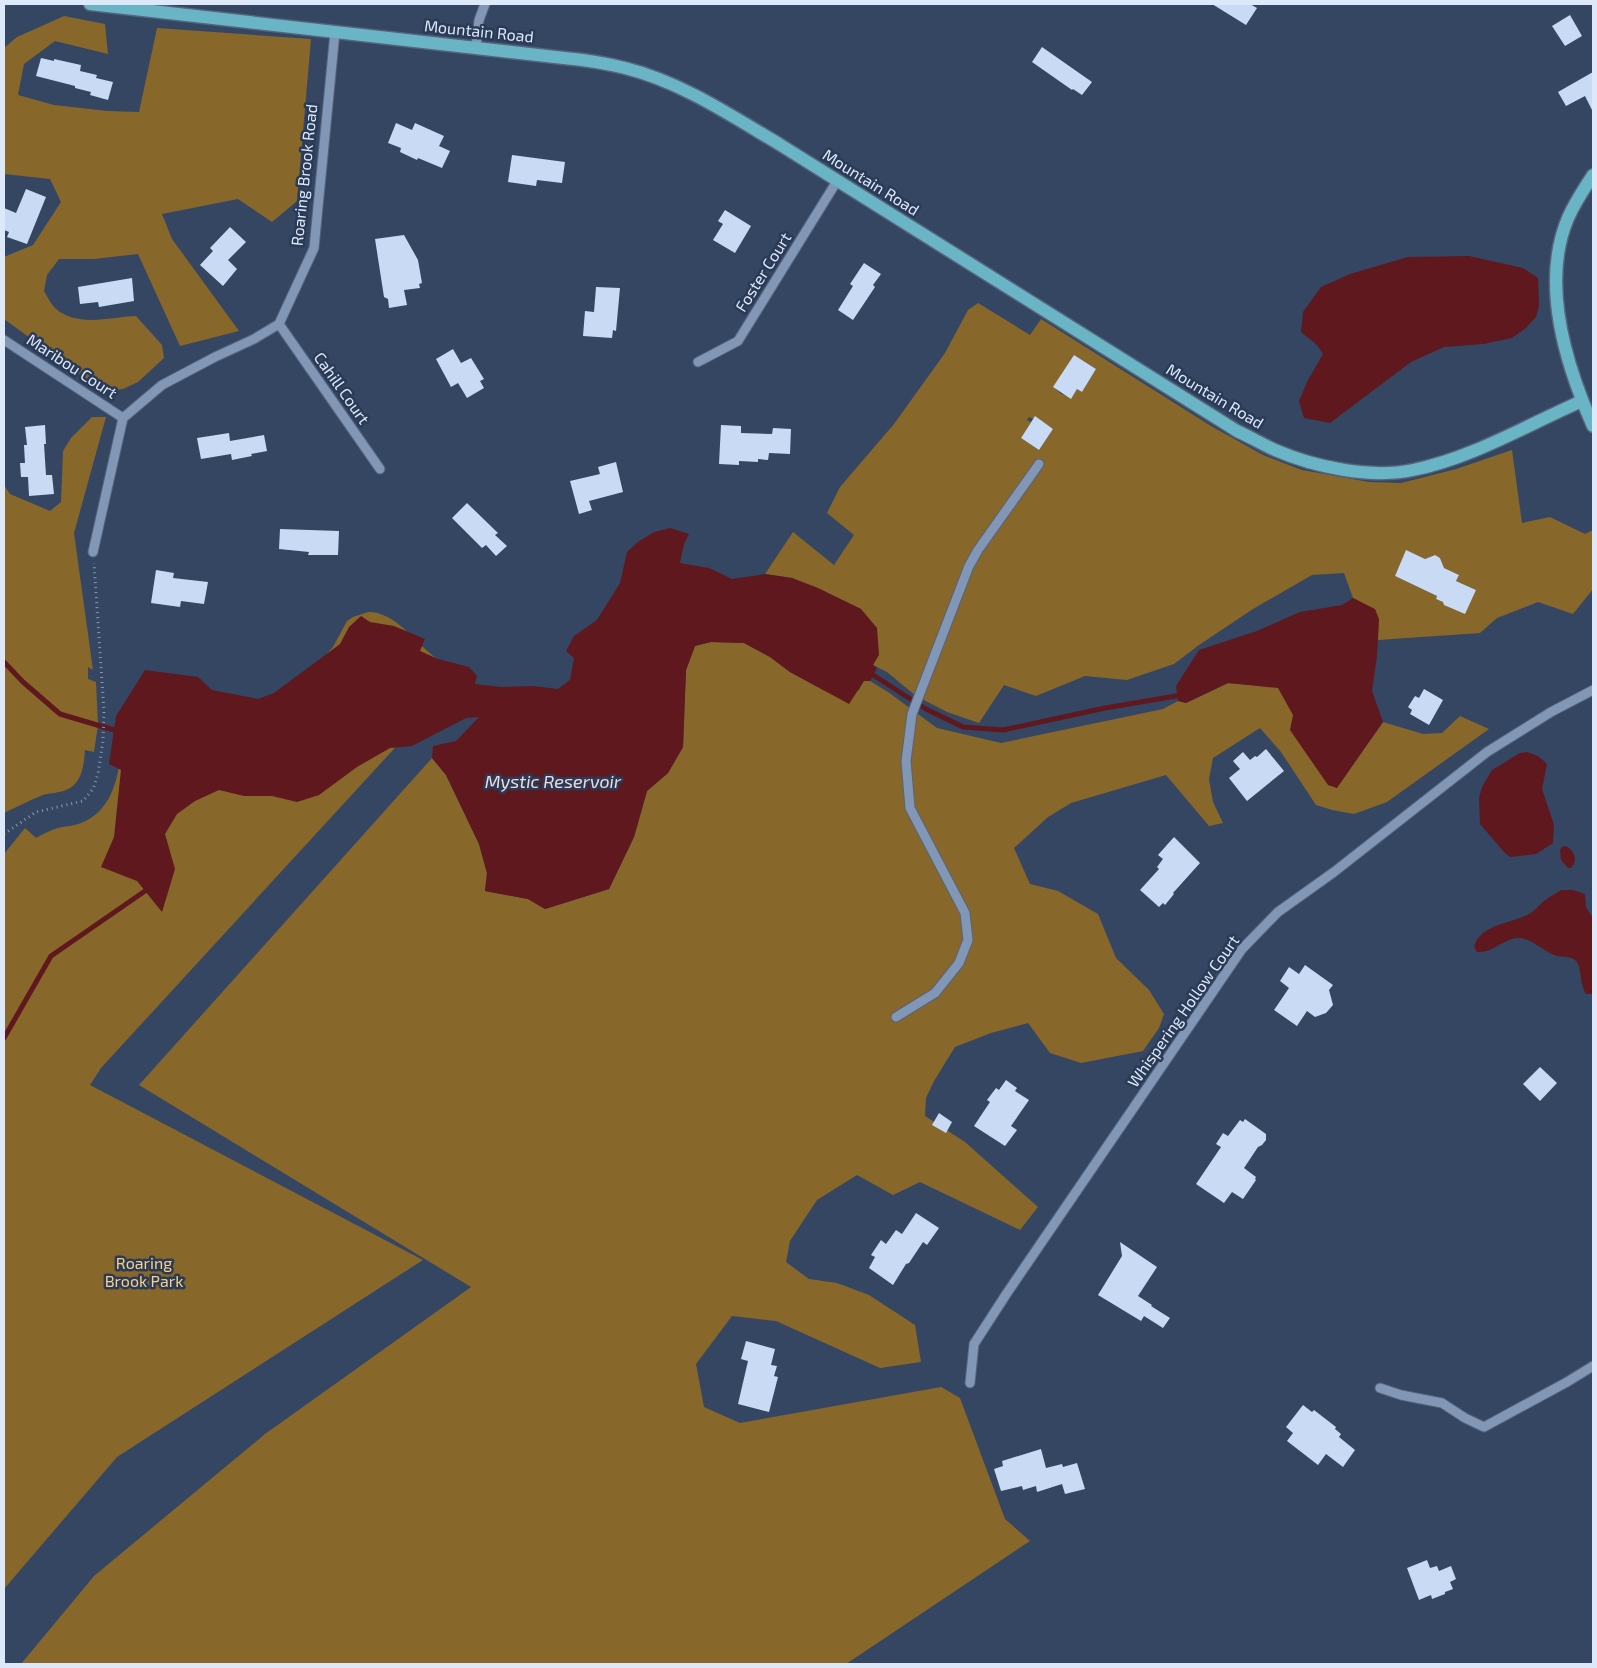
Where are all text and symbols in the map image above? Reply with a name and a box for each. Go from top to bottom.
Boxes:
street label: Mountain Road [423,15,535,46]
street label: Roaring Brook Road [287,103,320,247]
street label: Mountain Road [820,144,923,219]
street label: Foster Court [731,229,794,315]
street label: Maribou Court [24,329,121,402]
street label: Cahill Court [311,348,374,427]
street label: Mountain Road [1163,359,1267,432]
water label: Mystic Reservoir [485,770,622,792]
street label: Whispering Hollow Court [1123,931,1242,1090]
park label: Roaring Brook Park [105,1253,183,1290]

